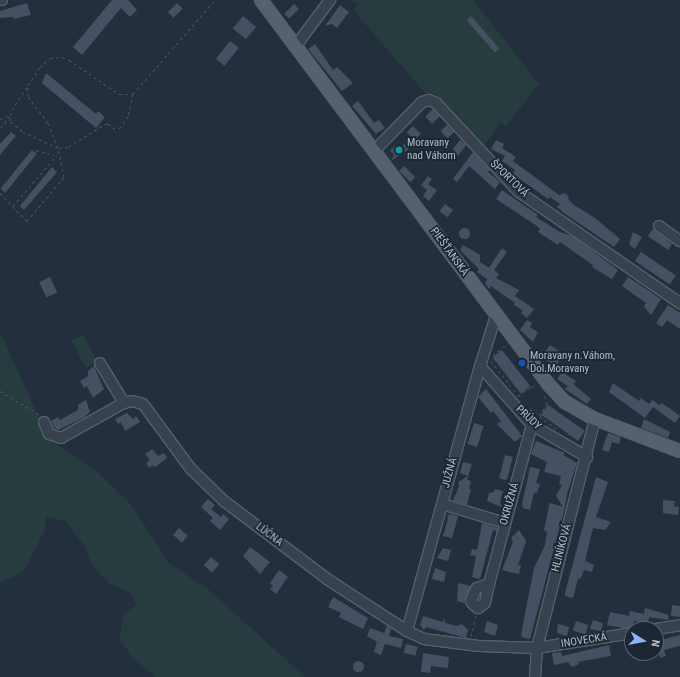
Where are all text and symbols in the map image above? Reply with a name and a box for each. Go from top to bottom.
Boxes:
place label: Moravany nad Váhom [407,137,456,163]
marker: Moravany nad Váhom [394,145,404,155]
street label: ŠPORTOVÁ [487,158,531,200]
street label: PIEŠŤANSKÁ [427,225,471,279]
place label: Moravany n.Váhom, Dol.Moravany [530,350,615,376]
marker: Moravany n.Váhom, Dol.Moravany [517,358,527,368]
street label: PRÚDY [513,403,543,433]
street label: JUŽNÁ [440,457,460,489]
street label: OKRUŽNÁ [498,481,522,527]
street label: LÚČNA [253,521,285,549]
street label: HLINÍKOVÁ [549,523,575,573]
north arrow [624,621,664,661]
street label: INOVECKÁ [560,631,608,651]
text: N [648,639,662,648]

